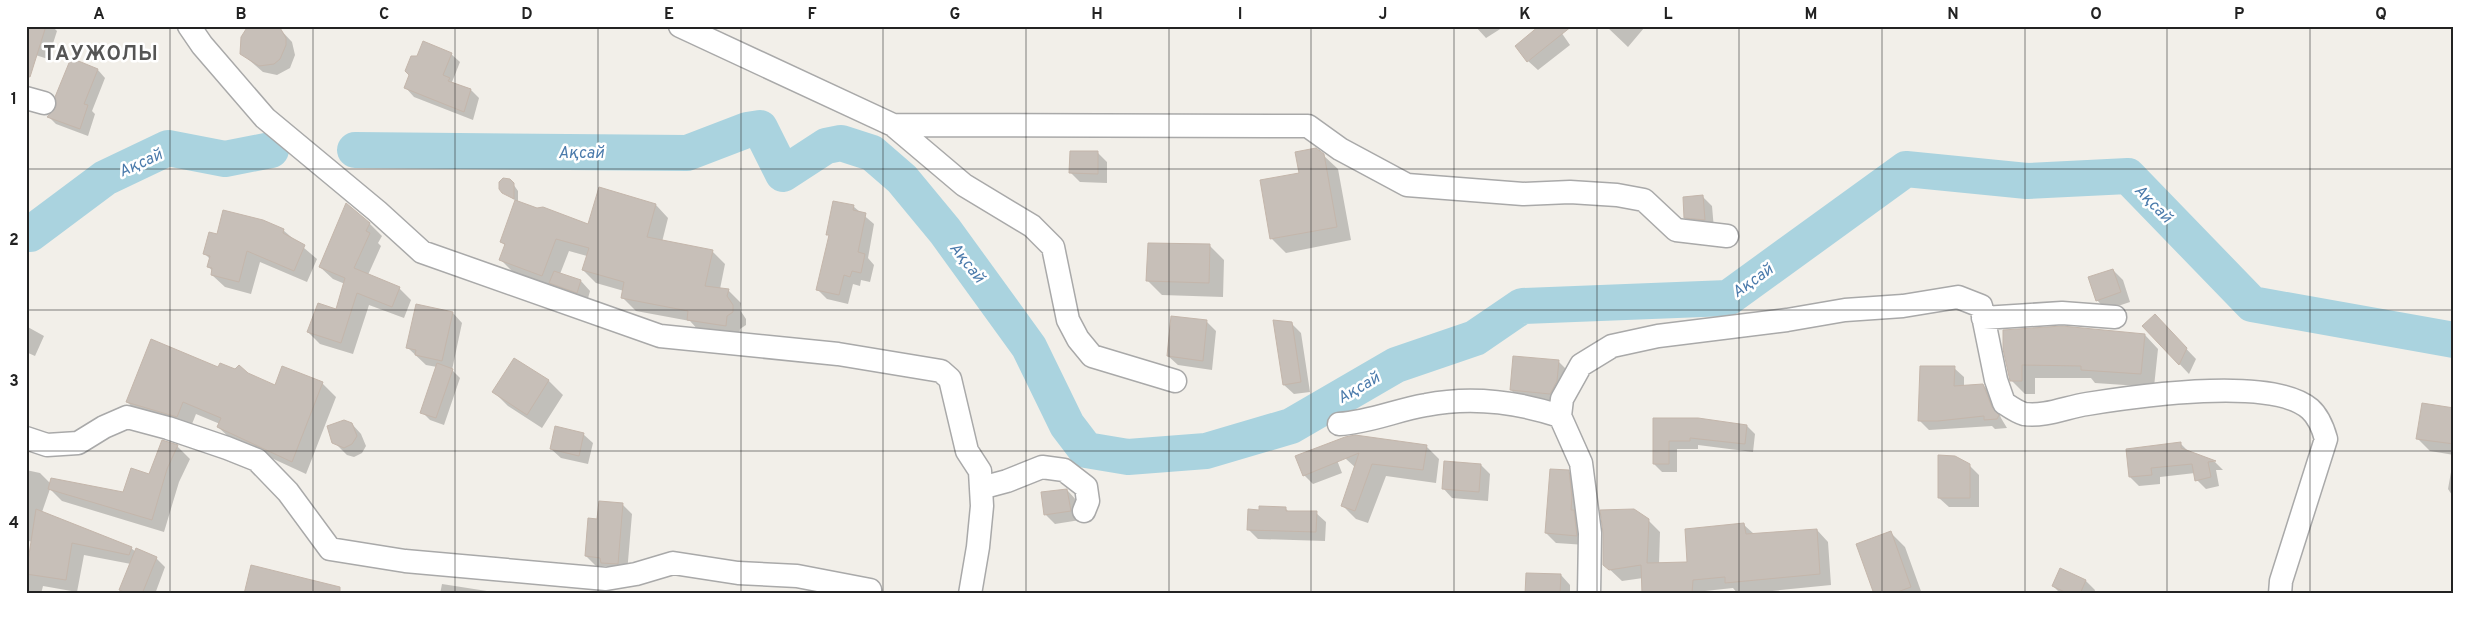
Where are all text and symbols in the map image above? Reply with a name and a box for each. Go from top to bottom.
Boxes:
text: A [93,5,105,25]
text: B [235,5,247,25]
text: C [379,5,389,25]
text: D [521,5,533,25]
text: E [664,5,674,25]
text: F [807,5,817,25]
text: G [950,5,960,25]
text: H [1091,5,1103,25]
text: I [1238,5,1242,25]
text: J [1379,5,1387,25]
text: K [1519,5,1531,25]
text: L [1663,5,1673,25]
text: M [1805,5,1817,25]
text: N [1947,5,1959,25]
text: O [2090,5,2102,25]
text: P [2234,5,2244,25]
text: Q [2375,5,2387,25]
district label: ТАУЖОЛЫ [43,42,159,68]
text: 1 [11,90,17,110]
water label: Ақсай [558,144,605,164]
water label: Ақсай [116,145,166,183]
water label: Ақсай [2130,181,2176,228]
text: 2 [9,231,19,251]
water label: Ақсай [945,239,989,288]
water label: Ақсай [1729,260,1778,303]
water label: Ақсай [1334,368,1384,409]
text: 3 [9,372,19,392]
text: 4 [9,514,19,534]

